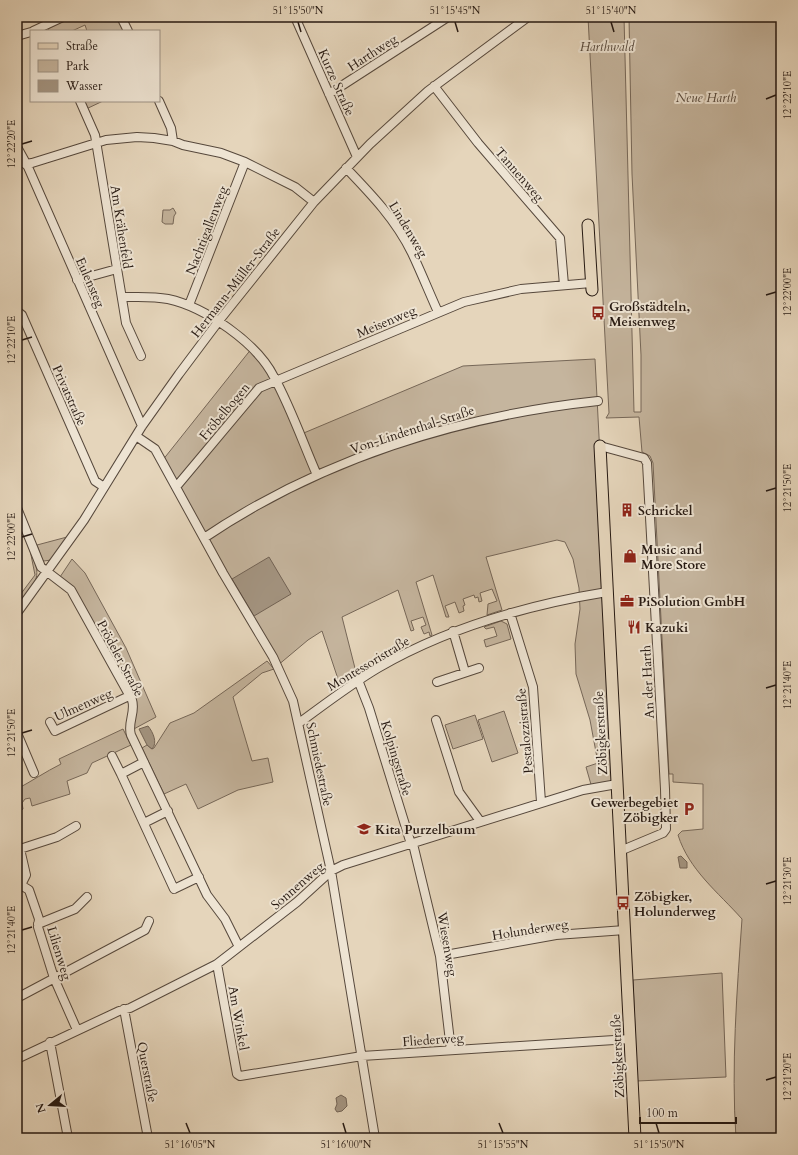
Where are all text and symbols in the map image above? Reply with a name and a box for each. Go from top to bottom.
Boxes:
text: 51°15'50"N [273,4,324,18]
text: 51°15'45"N [430,4,481,18]
text: 51°15'40"N [586,4,637,18]
legend [30,30,160,102]
street label: Harthweg [344,30,402,76]
text: Straße [66,38,98,54]
park label: Harthwald [580,38,635,56]
street label: Kurze Straße [313,46,359,119]
text: Park [66,58,90,74]
text: 12°22'10"E [781,71,795,119]
text: Wasser [65,78,103,94]
park label: Neue Harth [676,89,737,107]
text: 12°22'20"E [5,120,19,168]
street label: Tannenweg [491,144,548,206]
street label: Nachtigallenweg [182,183,232,277]
street label: Am Krähenfeld [106,184,137,270]
street label: Lindenweg [384,198,432,262]
street label: Hermann-Müller-Straße [187,224,285,342]
street label: Eulensteg [71,254,109,311]
text: 12°22'00"E [781,268,795,316]
place label: Großstädteln, Meisenweg [609,298,690,331]
street label: Meisenweg [354,301,420,343]
bus stop icon: Großstädteln, Meisenweg [590,305,606,321]
text: 12°22'10"E [5,316,19,364]
street label: Privatstraße [48,362,91,429]
street label: Fröbelbogen [195,379,255,444]
street label: Von-Lindenthal-Straße [348,401,477,459]
text: 12°21'50"E [781,464,795,512]
building icon: Schrickel [619,502,635,518]
place label: Schrickel [638,502,693,520]
text: 12°22'00"E [5,513,19,561]
place label: Music and More Store [641,541,706,574]
shop icon: Music and More Store [622,548,638,564]
office icon: PiSolution GmbH [619,593,635,609]
place label: PiSolution GmbH [638,593,746,611]
street label: Prödeler Straße [92,617,148,700]
restaurant icon: Kazuki [626,619,642,635]
place label: Kazuki [645,619,688,637]
street label: Montessoristraße [324,632,413,696]
street label: An der Harth [637,645,659,719]
text: 12°21'40"E [781,661,795,709]
street label: Ulmenweg [52,684,116,726]
street label: Pestalozzistraße [512,687,538,774]
street label: Zöbigkerstraße [590,690,612,776]
text: 12°21'50"E [5,709,19,757]
street label: Kolpingstraße [376,718,416,798]
street label: Schmiedestraße [301,721,337,808]
place label: Gewerbegebiet Zöbigker [590,794,679,827]
parking icon: Gewerbegebiet Zöbigker [681,801,697,817]
school or university icon: Kita Purzelbaum [356,821,372,837]
place label: Kita Purzelbaum [375,821,475,839]
street label: Sonnenweg [267,857,329,914]
text: 12°21'30"E [781,857,795,905]
place label: Zöbigker, Holunderweg [634,888,716,921]
bus stop icon: Zöbigker, Holunderweg [615,895,631,911]
text: 12°21'40"E [5,906,19,954]
street label: Wiesenweg [432,910,462,979]
street label: Holunderweg [491,915,570,945]
street label: Lilienweg [42,924,76,983]
street label: Am Winkel [223,984,253,1053]
street label: Zöbigkerstraße [607,1013,629,1099]
street label: Fliederweg [402,1029,465,1051]
street label: Querstraße [132,1040,162,1104]
text: 12°21'20"E [781,1053,795,1101]
north arrow [30,1085,70,1125]
scale bar [640,1099,736,1125]
text: N [32,1101,50,1115]
text: 100 m [646,1105,679,1121]
text: 51°16'05"N [165,1138,216,1152]
text: 51°16'00"N [321,1138,372,1152]
text: 51°15'55"N [478,1138,529,1152]
text: 51°15'50"N [634,1138,685,1152]

